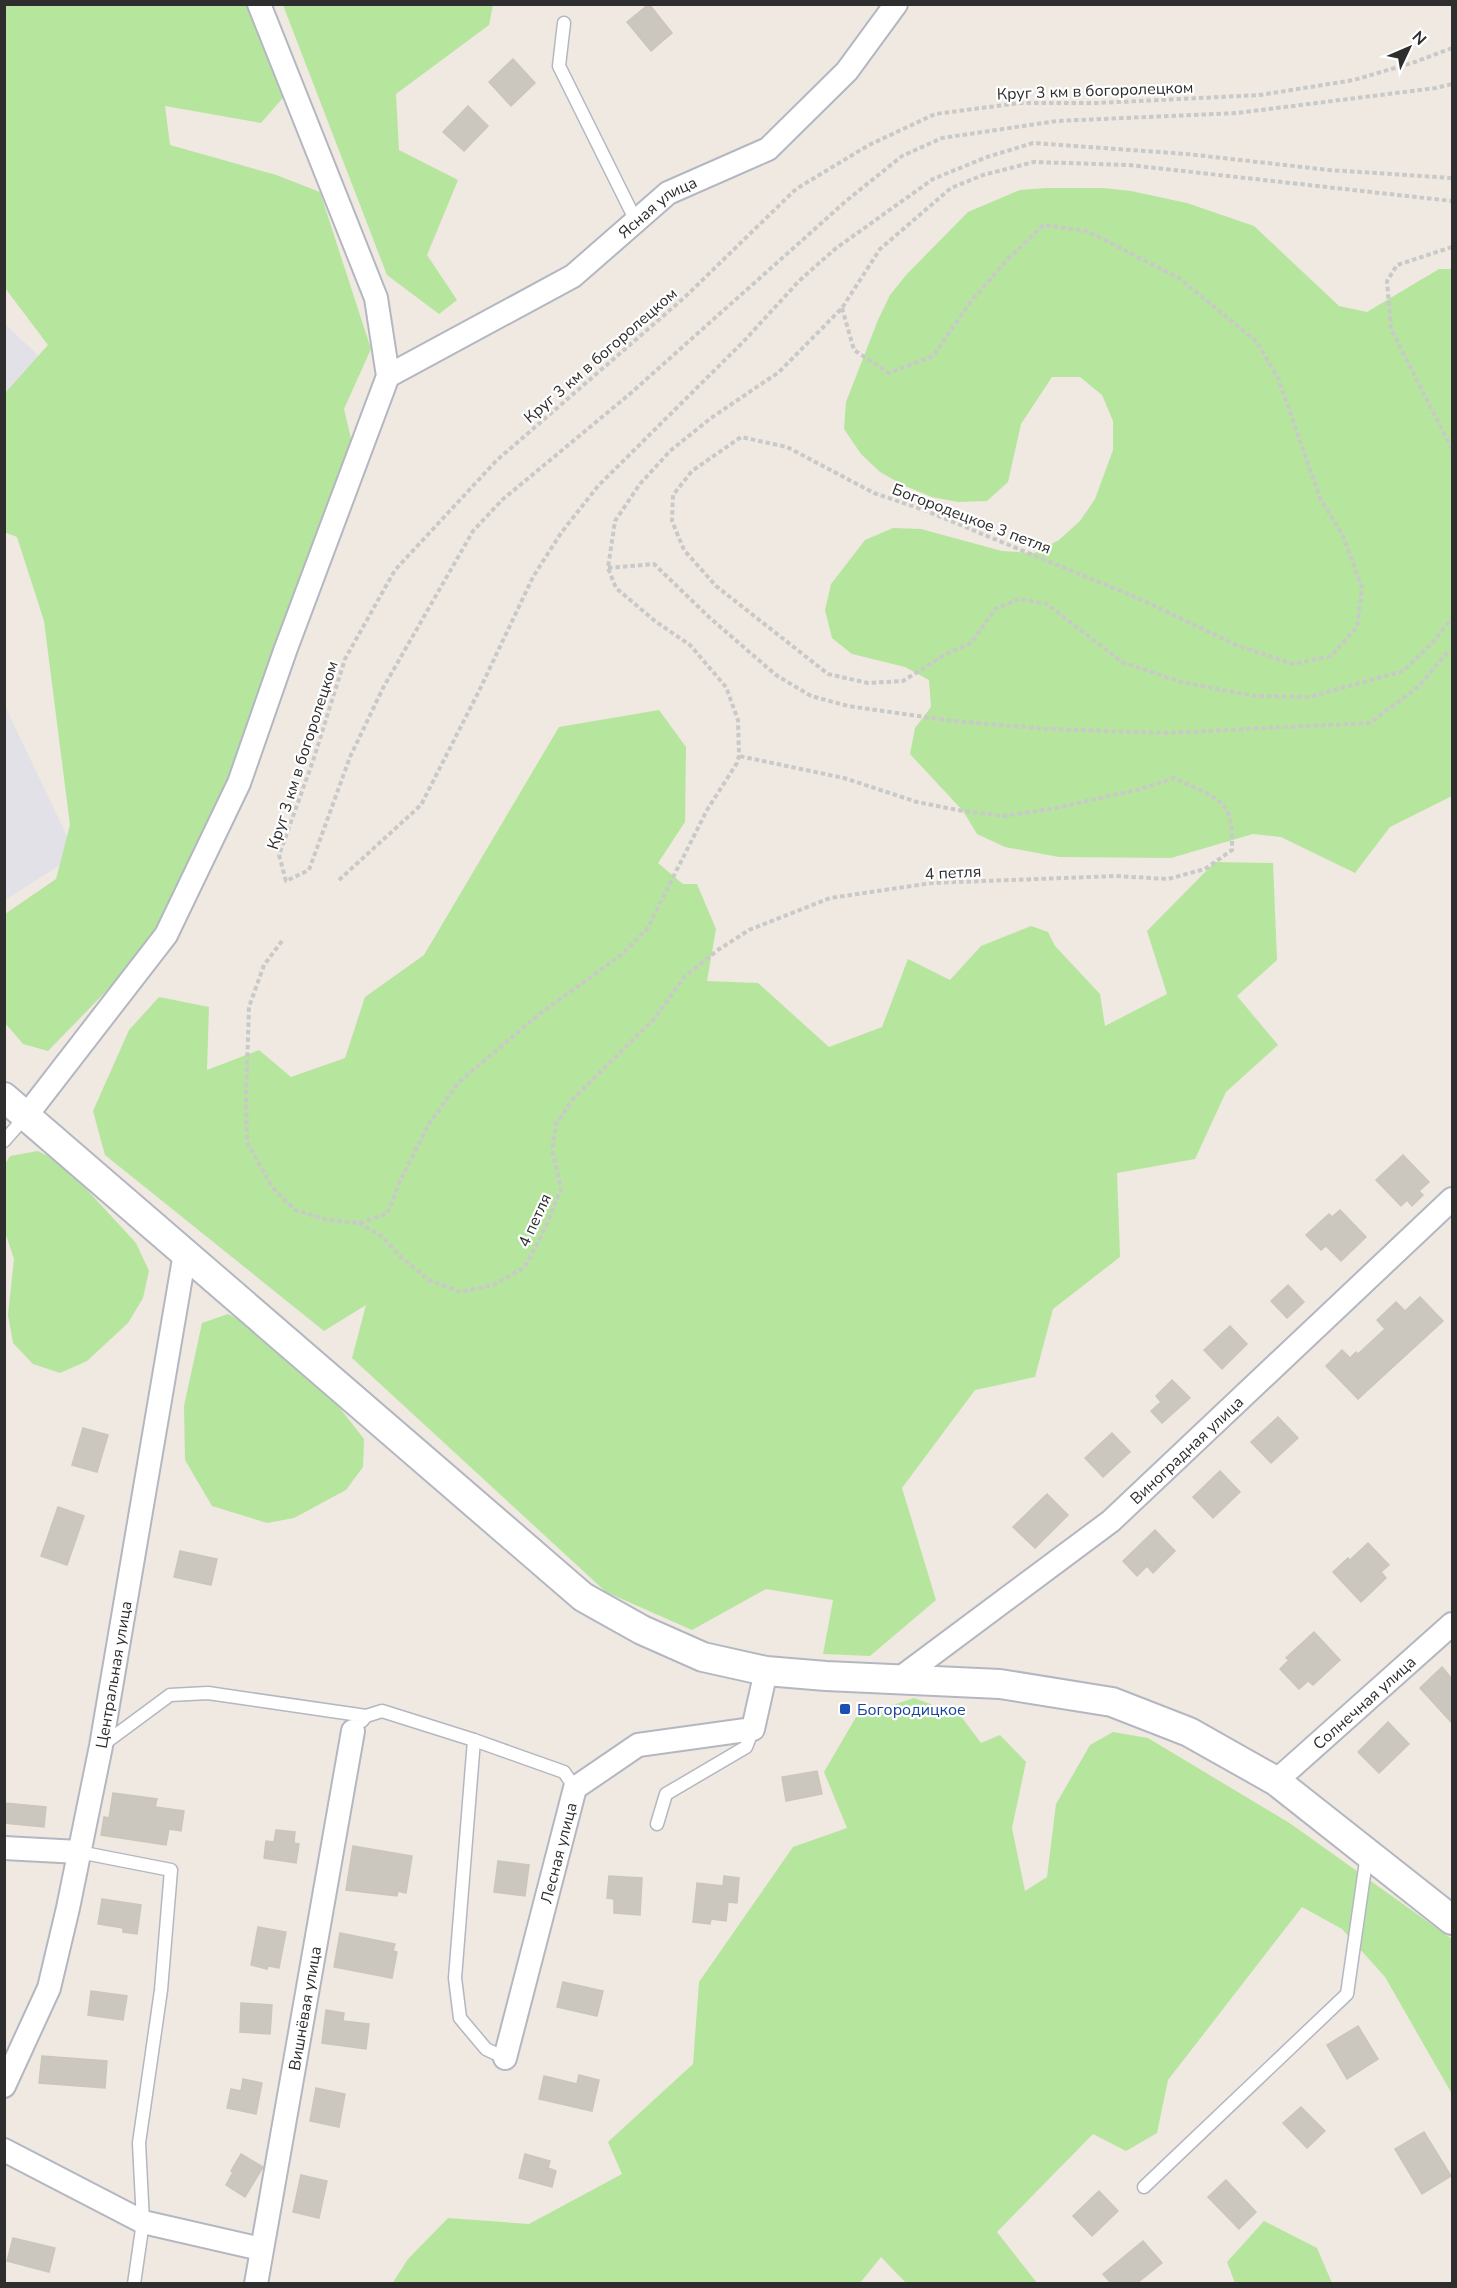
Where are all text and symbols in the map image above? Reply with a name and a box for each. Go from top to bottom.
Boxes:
north arrow [1379,18,1439,78]
text: N [1407,26,1431,50]
street label: Круг 3 км в богоролецком [996,77,1194,105]
street label: Ясная улица [614,172,701,244]
street label: Круг 3 км в богоролецком [519,283,682,429]
street label: Богородецкое 3 петля [889,478,1054,559]
street label: Круг 3 км в богоролецком [262,658,344,852]
street label: 4 петля [924,861,982,885]
street label: 4 петля [513,1190,557,1251]
street label: Виноградная улица [1125,1392,1249,1510]
street label: Центральная улица [91,1599,138,1750]
street label: Солнечная улица [1308,1651,1421,1755]
place label: Богородицкое [857,1699,966,1721]
marker: Богородицкое [838,1702,852,1716]
street label: Лесная улица [536,1800,583,1906]
street label: Вишнёвая улица [284,1944,327,2072]

